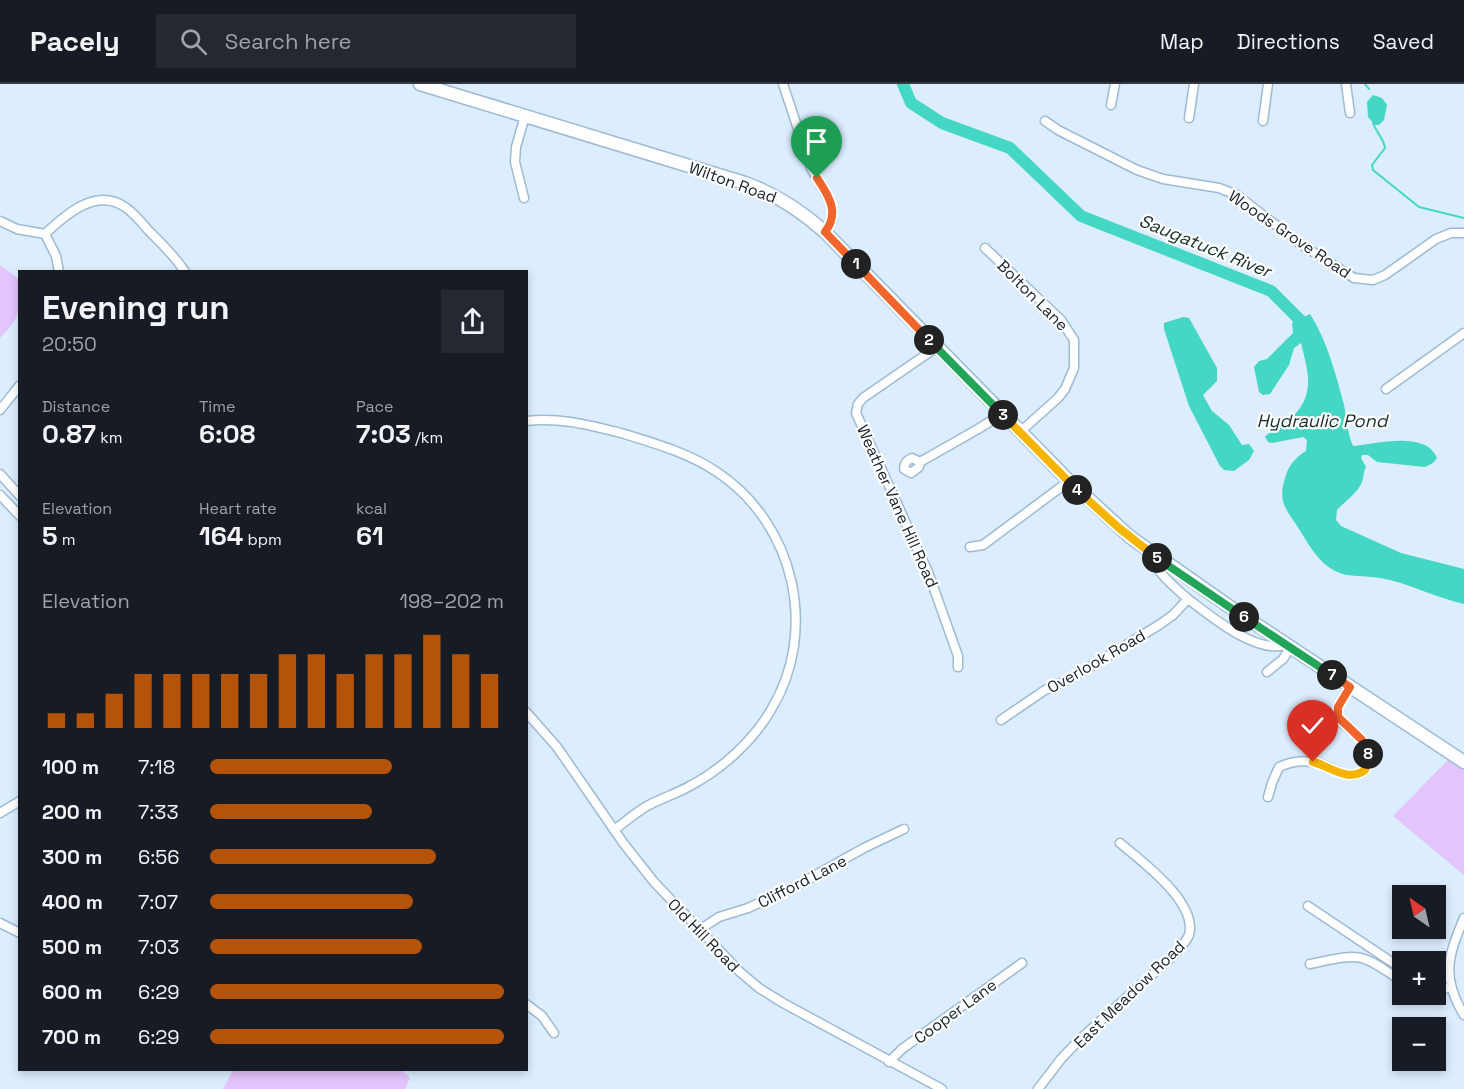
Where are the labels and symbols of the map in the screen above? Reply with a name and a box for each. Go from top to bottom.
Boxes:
pin [791,116,842,178]
street label: Wilton Road [686,157,780,208]
street label: Woods Grove Road [1224,186,1355,283]
water label: Saugatuck River [1136,209,1277,283]
pin: 1 [841,249,871,279]
street label: Bolton Lane [993,255,1073,335]
pin: 2 [914,325,944,355]
pin: 3 [988,400,1018,430]
water label: Hydraulic Pond [1257,409,1390,432]
street label: Weather Vane Hill Road [852,422,943,591]
pin: 4 [1062,475,1092,505]
pin: 5 [1142,543,1172,573]
pin: 6 [1229,602,1259,632]
street label: Overlook Road [1043,625,1149,698]
pin: 7 [1317,660,1347,690]
pin [1287,700,1338,762]
pin: 8 [1353,739,1383,769]
street label: Clifford Lane [754,850,850,913]
north arrow [1392,885,1446,939]
street label: Old Hill Road [663,894,744,977]
street label: East Meadow Road [1069,936,1189,1053]
street label: Cooper Lane [910,974,1001,1048]

